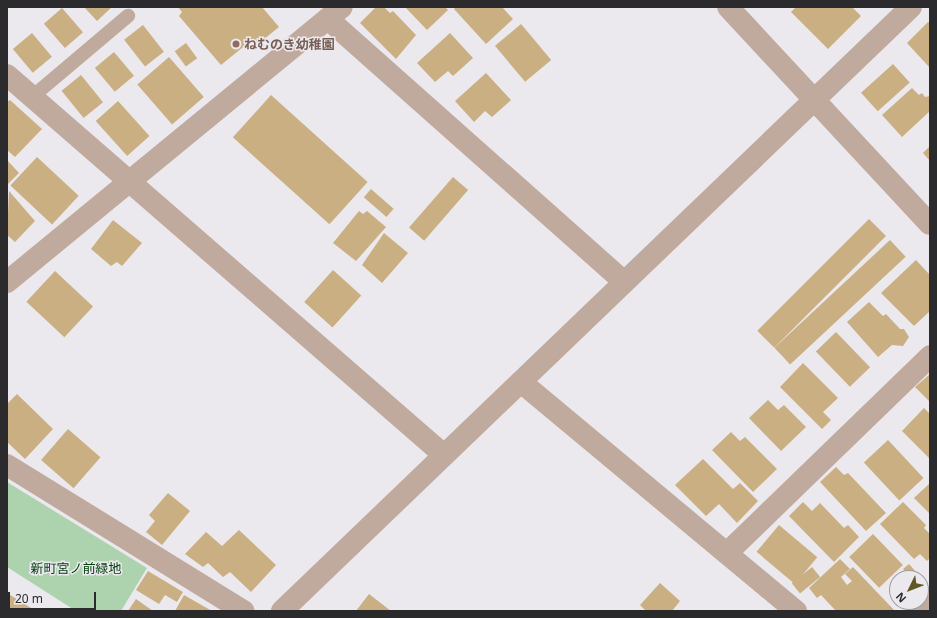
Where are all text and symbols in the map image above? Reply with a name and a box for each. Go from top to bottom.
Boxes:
place label: ねむのき幼稚園 [244,36,335,52]
marker: ねむのき幼稚園 [231,39,241,49]
park label: 新町宮ノ前緑地 [31,560,121,576]
north arrow [889,570,929,610]
scale bar [10,584,98,610]
text: N [892,589,909,606]
text: 20 m [15,590,43,607]

